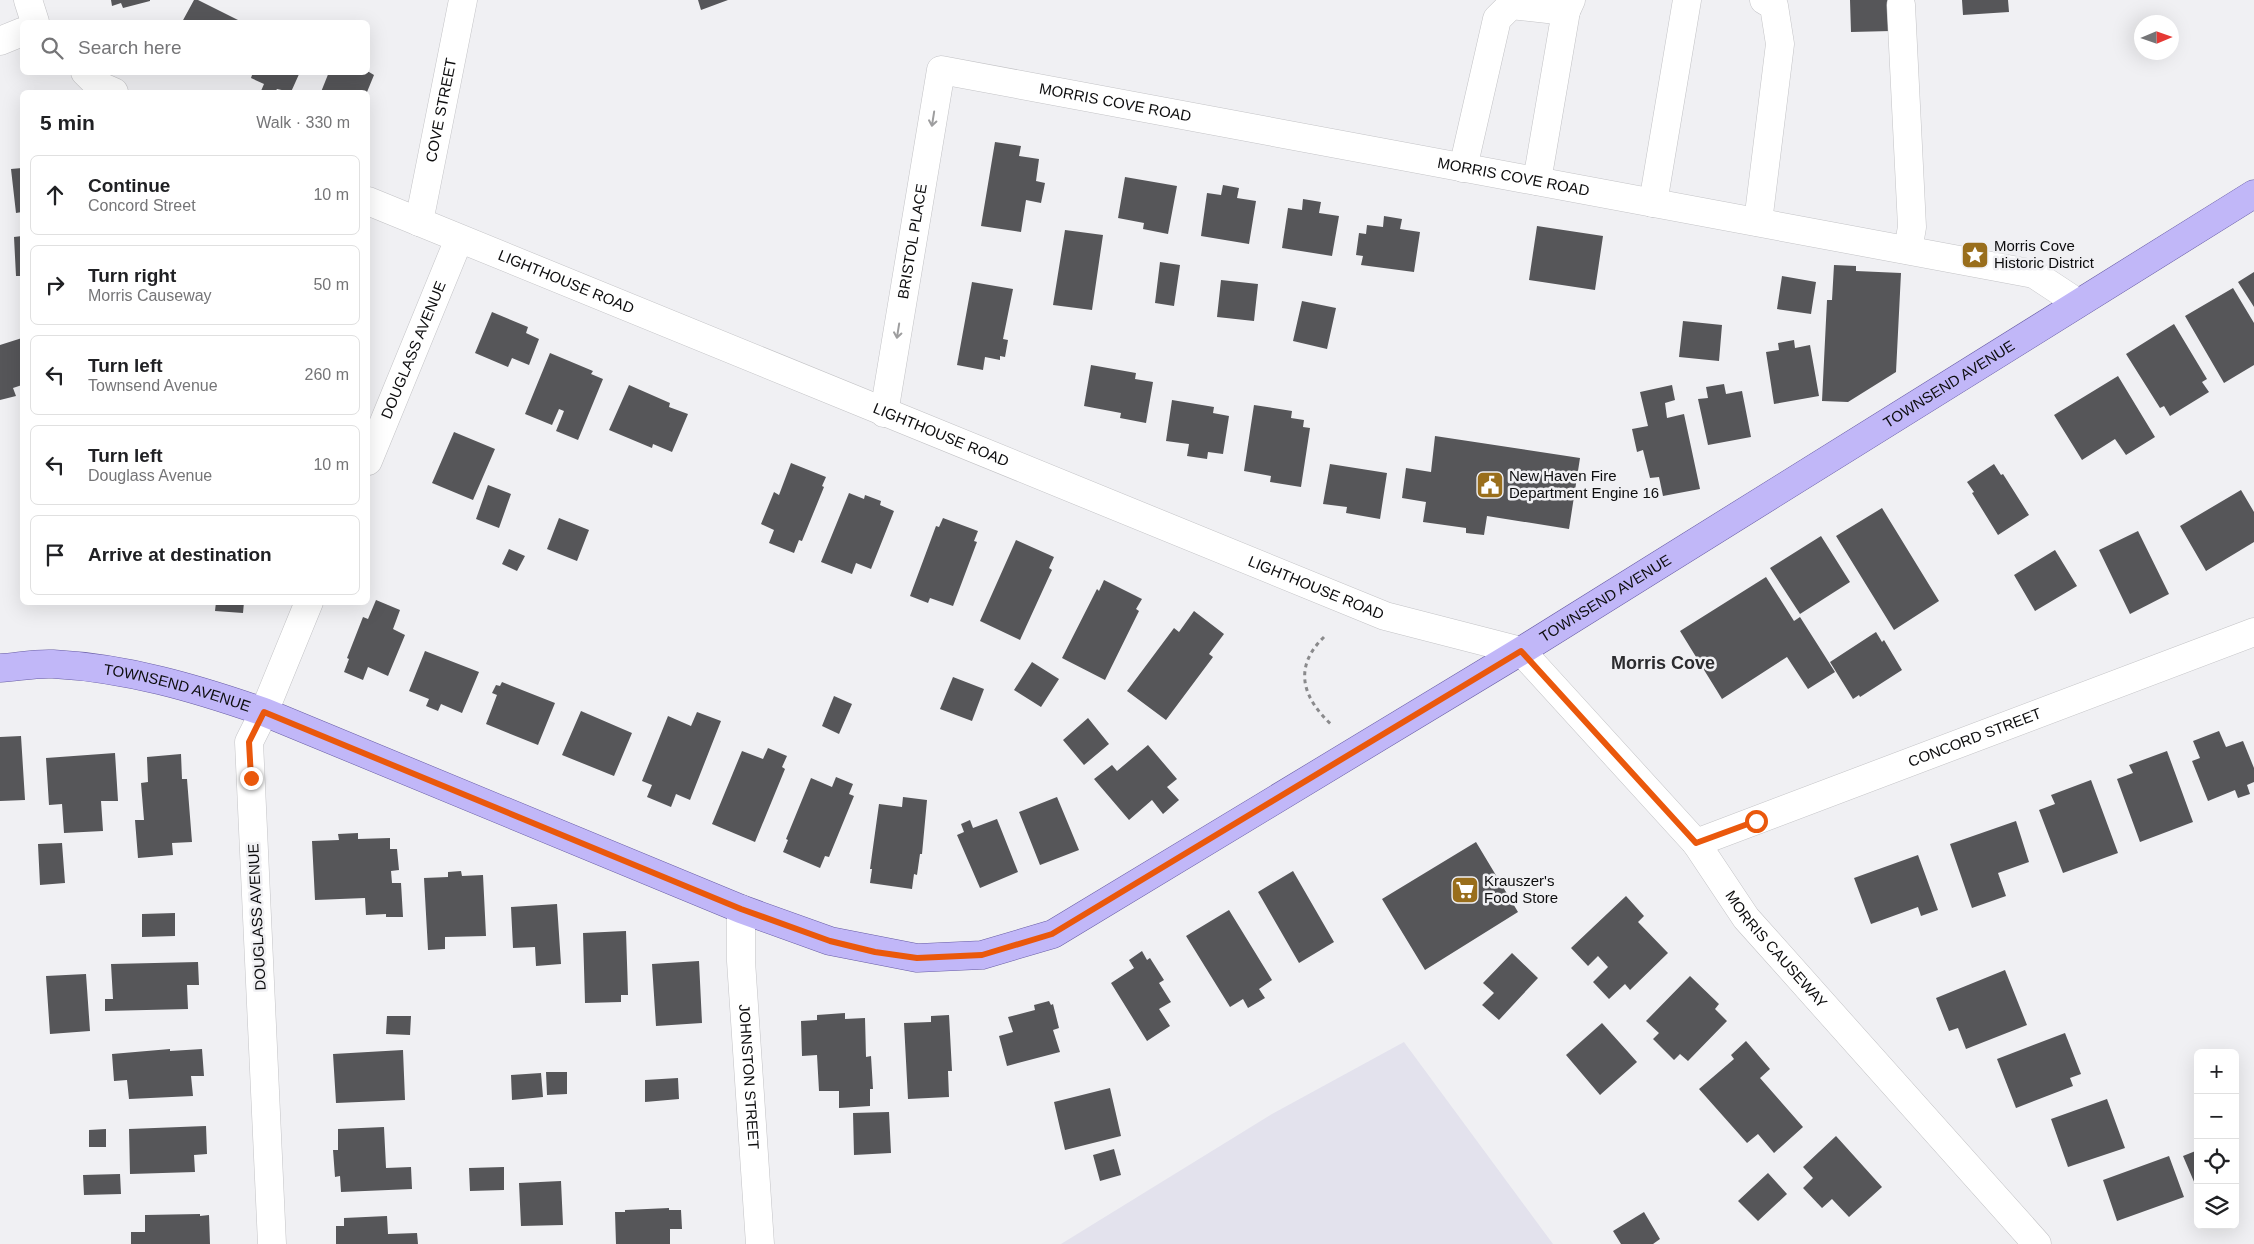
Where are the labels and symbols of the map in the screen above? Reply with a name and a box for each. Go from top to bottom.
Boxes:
north arrow [2134,15,2179,60]
street label: COVE STREET [422,56,459,164]
street label: MORRIS COVE ROAD [1038,80,1193,125]
one-way arrow [928,110,938,126]
street label: MORRIS COVE ROAD [1436,154,1591,199]
street label: BRISTOL PLACE [894,182,930,300]
place label: Morris Cove Historic District [1994,237,2095,271]
place icon: Morris Cove Historic District [1960,240,1990,270]
street label: LIGHTHOUSE ROAD [496,246,637,317]
street label: DOUGLASS AVENUE [377,278,449,421]
one-way arrow [893,322,903,338]
street label: TOWNSEND AVENUE [1880,337,2017,431]
street label: LIGHTHOUSE ROAD [871,399,1012,470]
place label: New Haven Fire Department Engine 16 [1509,467,1659,501]
public building icon: New Haven Fire Department Engine 16 [1475,470,1505,500]
street label: TOWNSEND AVENUE [1536,551,1674,645]
street label: LIGHTHOUSE ROAD [1246,552,1387,623]
district label: Morris Cove [1611,653,1715,673]
street label: TOWNSEND AVENUE [103,660,253,715]
street label: CONCORD STREET [1906,704,2043,770]
route end [240,767,263,790]
route start [1745,810,1768,833]
street label: DOUGLASS AVENUE [244,843,269,991]
place label: Krauszer's Food Store [1484,872,1558,906]
supermarket icon: Krauszer's Food Store [1450,875,1480,905]
street label: MORRIS CAUSEWAY [1722,887,1831,1011]
street label: JOHNSTON STREET [736,1003,763,1150]

